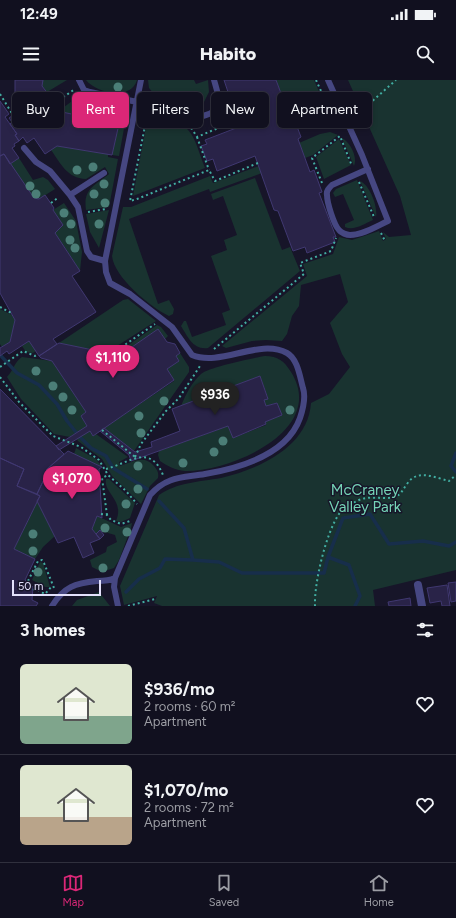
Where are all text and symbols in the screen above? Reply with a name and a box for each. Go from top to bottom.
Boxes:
text: 12:49 [20,5,58,23]
icon: menu [20,43,42,65]
text: Habito [200,43,256,65]
icon: search [414,43,436,65]
chip: Buy [12,92,64,128]
chip: Rent [72,92,129,128]
chip: Filters [137,92,203,128]
chip: New [211,92,269,128]
chip: Apartment [277,92,372,128]
pin: $1,110 [80,345,146,379]
text: $1,110 [95,350,131,365]
pin: $936 [191,382,239,416]
text: $936 [200,387,230,402]
pin: $1,070 [39,466,105,500]
text: $1,070 [52,471,92,486]
park label: McCraney Valley Park [329,481,402,516]
scale bar [12,578,101,597]
text: 50 m [18,580,43,593]
icon: filters [414,619,436,641]
text: 3 homes [20,620,85,640]
text: $936/mo [144,679,215,699]
icon: home [52,680,100,728]
icon: heart [414,693,436,715]
text: 2 rooms · 60 m² [144,699,235,714]
text: Apartment [144,714,207,729]
text: $1,070/mo [144,780,229,800]
icon: home [52,781,100,829]
icon: heart [414,794,436,816]
text: 2 rooms · 72 m² [144,800,234,815]
text: Apartment [144,815,207,830]
tab: Map [62,872,84,909]
tab: Saved [209,872,239,909]
tab: Home [364,872,394,909]

